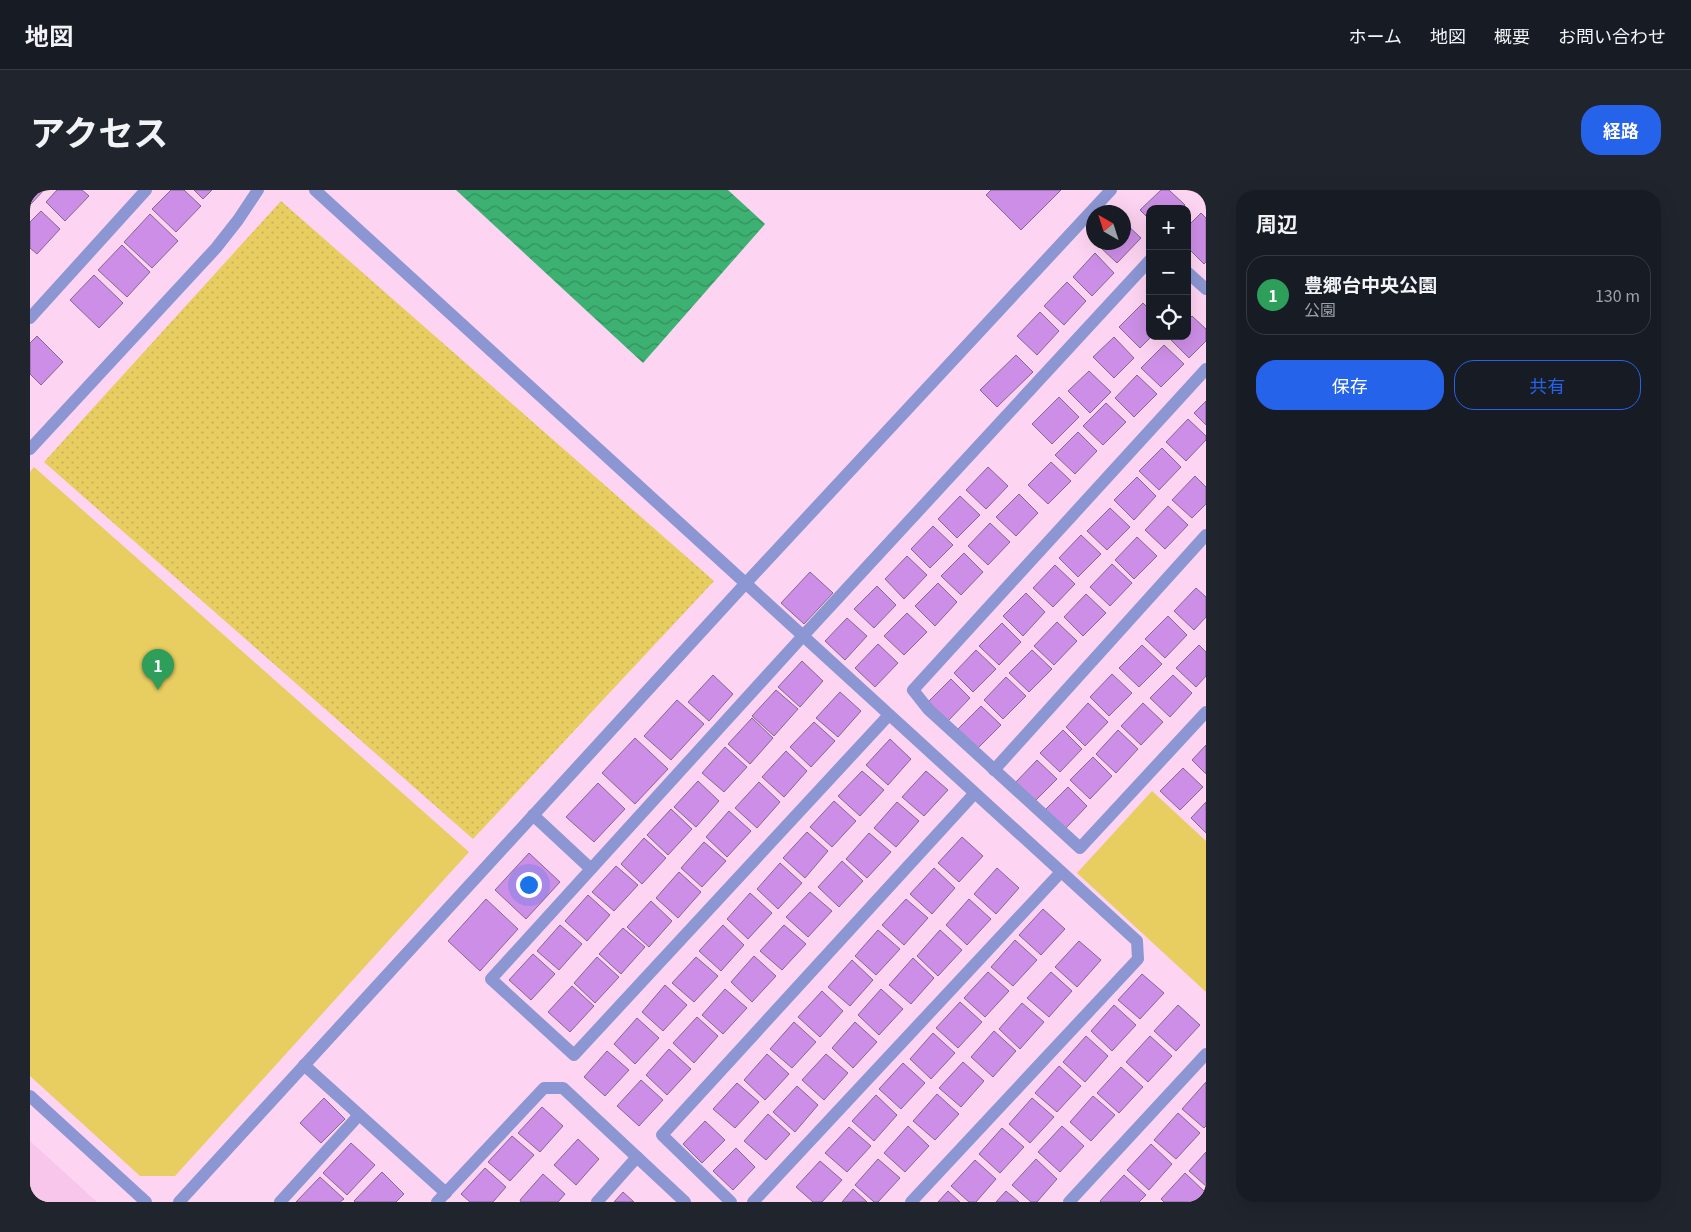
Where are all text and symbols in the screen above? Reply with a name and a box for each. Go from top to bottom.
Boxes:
text: 地図 [25,17,73,52]
text: ホーム [1349,22,1402,48]
text: 地図 [1430,22,1466,48]
text: 概要 [1494,22,1530,48]
text: お問い合わせ [1558,22,1666,48]
text: アクセス [30,105,168,156]
button: 経路 [1581,105,1661,155]
north arrow [1086,205,1131,250]
map controls [1146,205,1191,340]
button: + [1146,205,1191,250]
text: 周辺 [1256,208,1298,238]
button: − [1146,250,1191,295]
text: 豊郷台中央公園 [1304,270,1437,297]
text: 1 [1268,283,1278,307]
text: 130 m [1595,283,1640,307]
button: locate [1146,295,1191,340]
text: 公園 [1304,297,1336,321]
button: 保存 [1256,360,1444,410]
button: 共有 [1454,360,1641,410]
pin: 1 [142,649,174,690]
your location [516,872,542,898]

